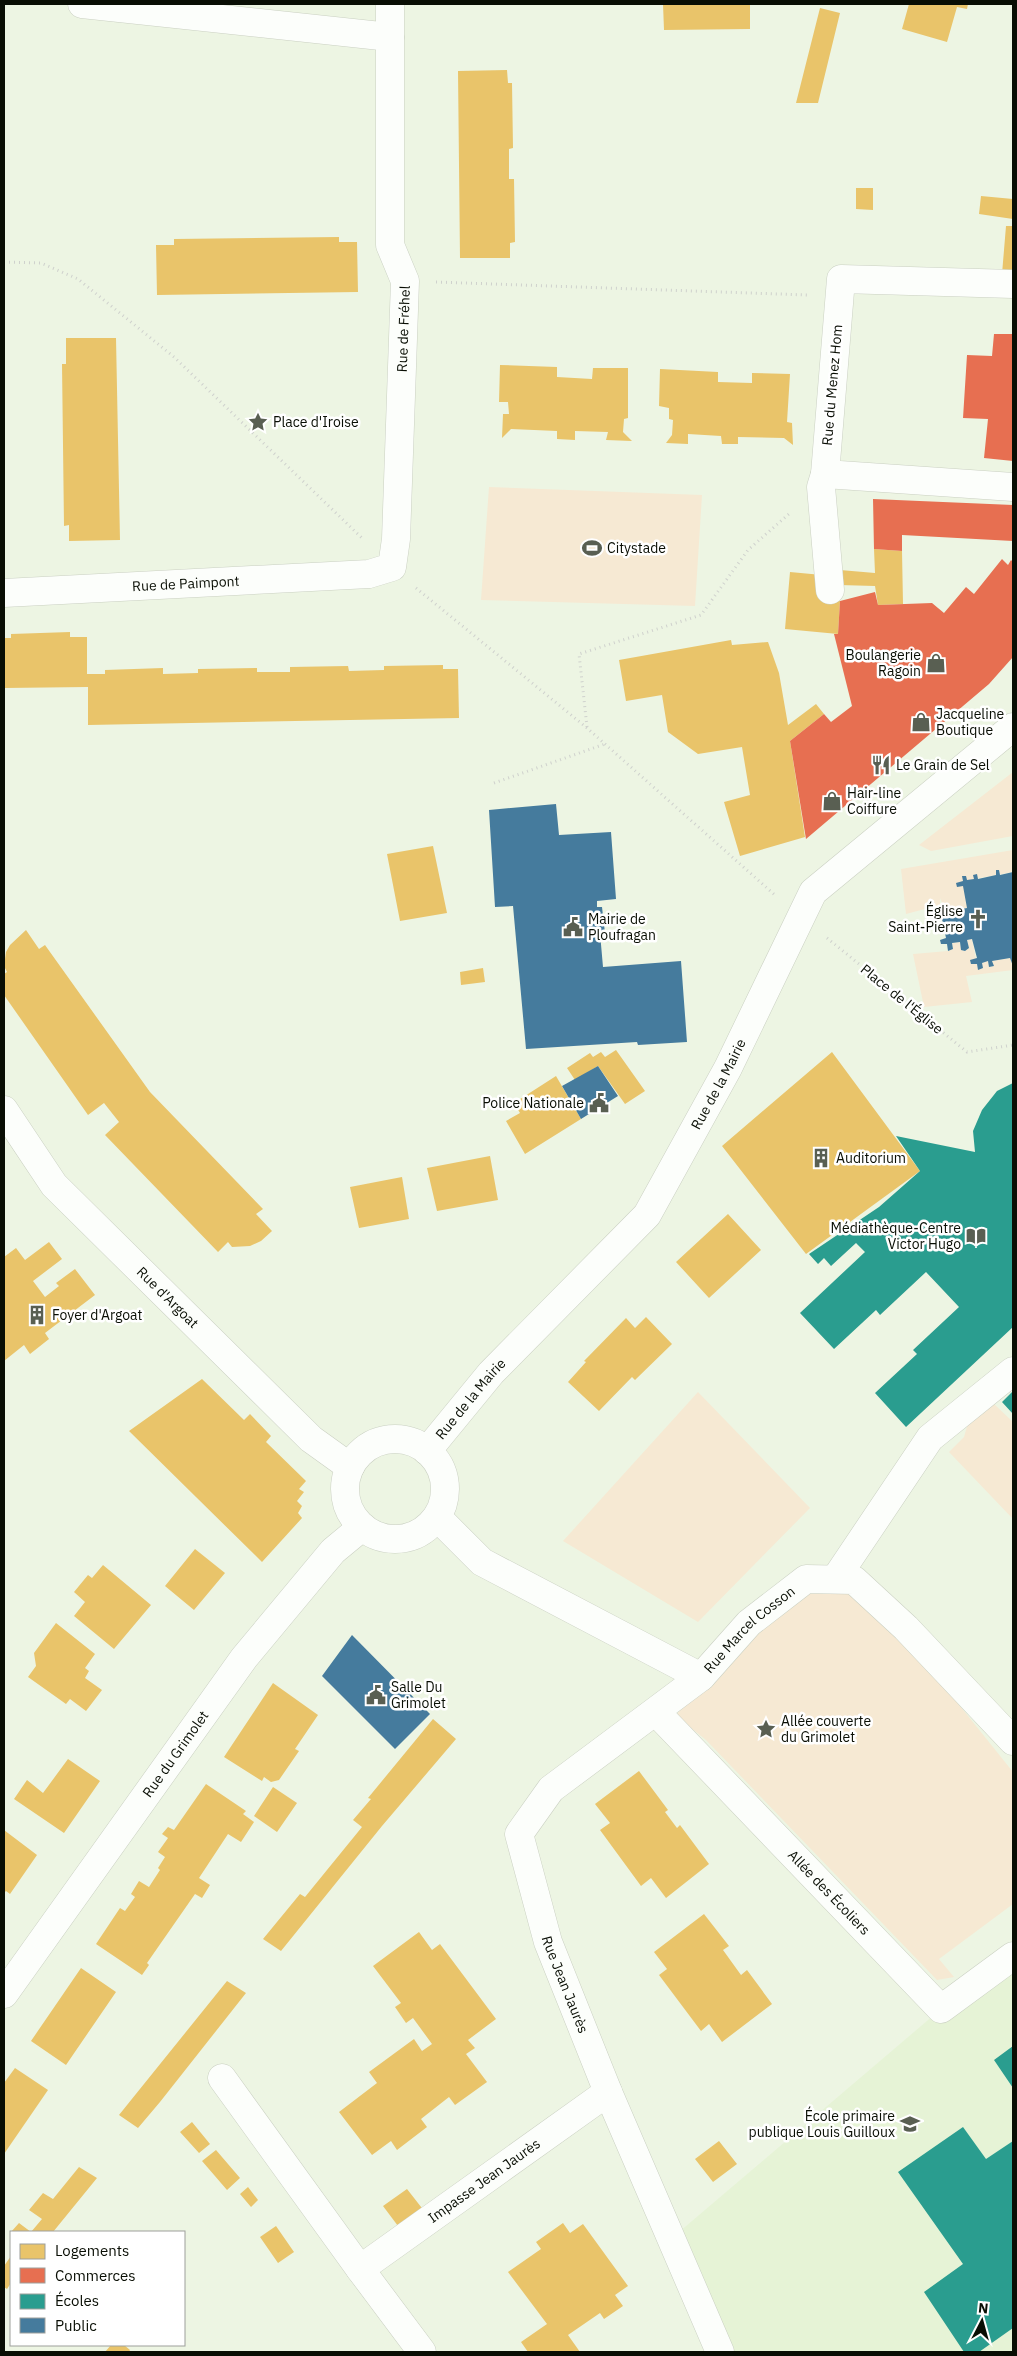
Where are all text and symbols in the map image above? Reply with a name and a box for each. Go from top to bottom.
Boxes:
street label: Rue de Fréhel [393,285,414,373]
street label: Rue du Menez Hom [818,324,846,446]
place icon: Place d'Iroise [247,411,269,433]
place label: Place d'Iroise [273,413,359,431]
sports icon: Citystade [581,537,603,559]
place label: Citystade [607,539,666,557]
street label: Rue de Paimpont [132,572,240,595]
place label: Boulangerie Ragoin [846,646,921,680]
shop icon: Boulangerie Ragoin [925,652,947,674]
place label: Jacqueline Boutique [936,705,1005,739]
shop icon: Jacqueline Boutique [910,711,932,733]
restaurant icon: Le Grain de Sel [870,754,892,776]
place label: Le Grain de Sel [896,756,990,774]
place label: Hair-line Coiffure [847,784,902,818]
shop icon: Hair-line Coiffure [821,790,843,812]
place label: Église Saint-Pierre [888,901,963,936]
church icon: Église Saint-Pierre [967,908,989,930]
place label: Mairie de Ploufragan [588,910,656,944]
public building icon: Mairie de Ploufragan [562,916,584,938]
street label: Place de l'Église [857,959,948,1038]
street label: Rue de la Mairie [687,1036,750,1133]
public building icon: Police Nationale [588,1092,610,1114]
place label: Police Nationale [482,1094,584,1112]
building icon: Auditorium [810,1147,832,1169]
place label: Auditorium [836,1149,906,1167]
place label: Médiathèque-Centre Victor Hugo [831,1219,961,1253]
library icon: Médiathèque-Centre Victor Hugo [965,1225,987,1247]
street label: Rue d'Argoat [133,1263,203,1332]
building icon: Foyer d'Argoat [26,1304,48,1326]
place label: Foyer d'Argoat [52,1306,143,1324]
street label: Rue de la Mairie [431,1354,510,1443]
street label: Rue Marcel Cosson [700,1582,798,1677]
place label: Salle Du Grimolet [391,1678,446,1712]
public building icon: Salle Du Grimolet [365,1684,387,1706]
street label: Rue du Grimolet [138,1707,213,1801]
place label: Allée couverte du Grimolet [781,1712,871,1746]
place icon: Allée couverte du Grimolet [755,1718,777,1740]
street label: Allée des Écoliers [784,1846,874,1939]
street label: Rue Jean Jaurès [538,1934,593,2036]
place label: École primaire publique Louis Guilloux [749,2106,895,2141]
school or university icon: École primaire publique Louis Guilloux [899,2113,921,2135]
street label: Impasse Jean Jaurès [424,2134,544,2227]
legend [10,2231,185,2346]
text: Logements [55,2241,129,2260]
text: Commerces [55,2266,136,2285]
text: Écoles [55,2291,99,2310]
north arrow [957,2296,1007,2346]
text: N [977,2299,989,2318]
text: Public [55,2316,97,2335]

